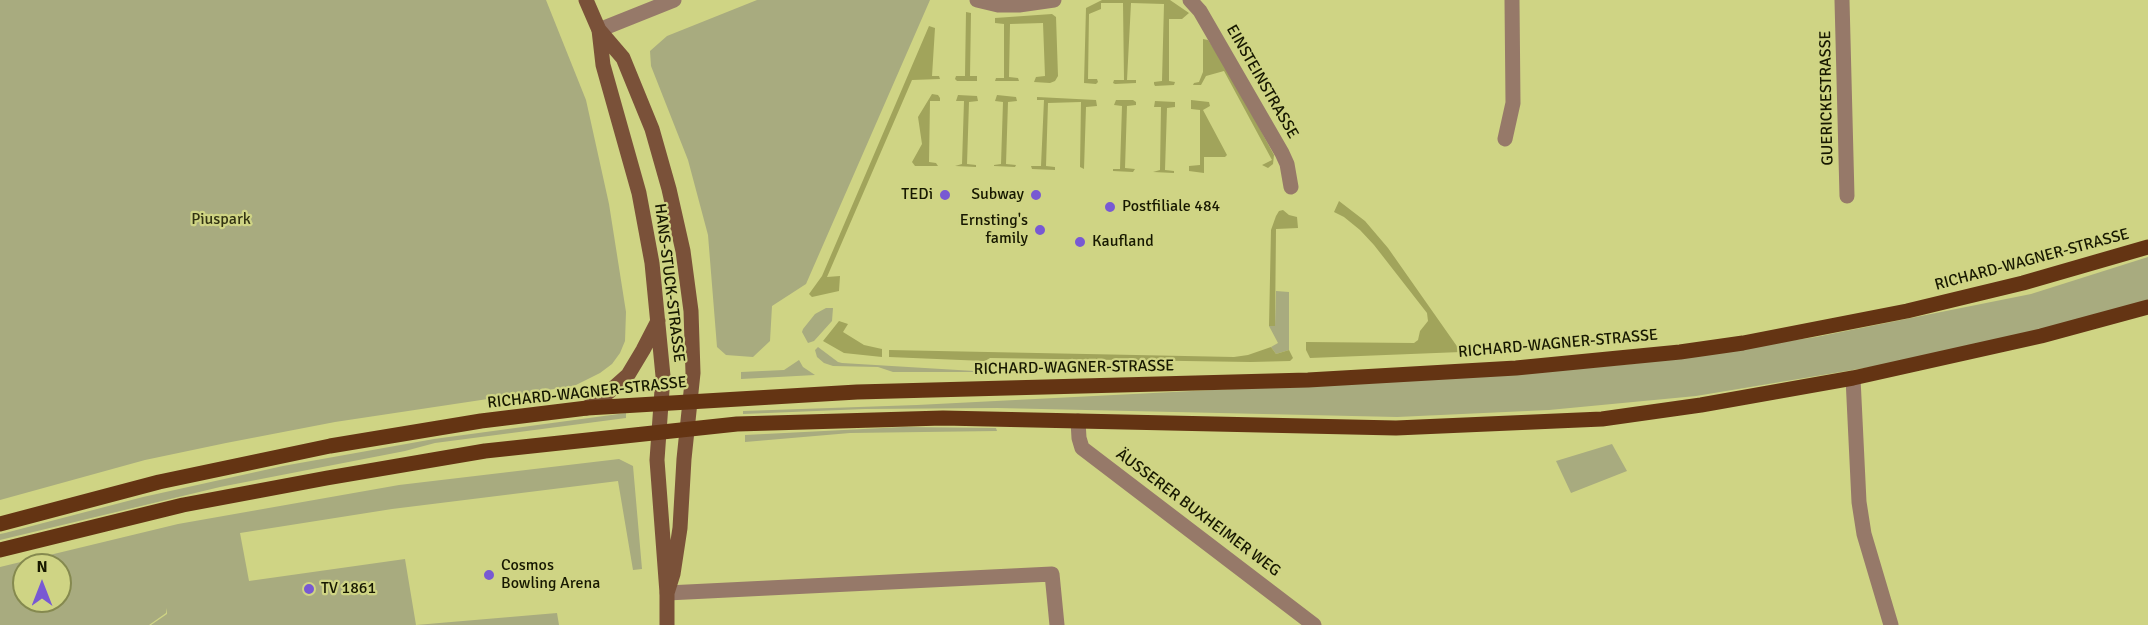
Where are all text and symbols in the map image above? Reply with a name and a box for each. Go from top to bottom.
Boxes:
street label: EINSTEINSTRASSE [1222,22,1302,142]
street label: GUERICKESTRASSE [1816,30,1838,166]
place label: TEDi [901,185,933,205]
place label: Subway [971,185,1024,205]
marker: TEDi [938,188,952,202]
marker: Subway [1029,188,1043,202]
place label: Postfiliale 484 [1122,197,1220,217]
marker: Postfiliale 484 [1103,200,1117,214]
street label: HANS-STUCK-STRASSE [650,202,688,364]
park label: Piuspark [191,210,251,230]
place label: Ernsting's family [960,211,1028,249]
marker: Ernsting's family [1033,223,1047,237]
street label: RICHARD-WAGNER-STRASSE [1933,225,2131,295]
place label: Kaufland [1092,232,1154,252]
marker: Kaufland [1073,235,1087,249]
street label: RICHARD-WAGNER-STRASSE [1457,326,1659,362]
street label: RICHARD-WAGNER-STRASSE [974,357,1174,379]
street label: RICHARD-WAGNER-STRASSE [486,373,688,413]
street label: ÄUSSERER BUXHEIMER WEG [1112,445,1284,581]
north arrow [12,553,72,613]
place label: Cosmos Bowling Arena [501,556,600,594]
text: N [36,557,48,577]
marker: Cosmos Bowling Arena [482,568,496,582]
place label: TV 1861 [321,579,376,599]
marker: TV 1861 [302,582,316,596]

